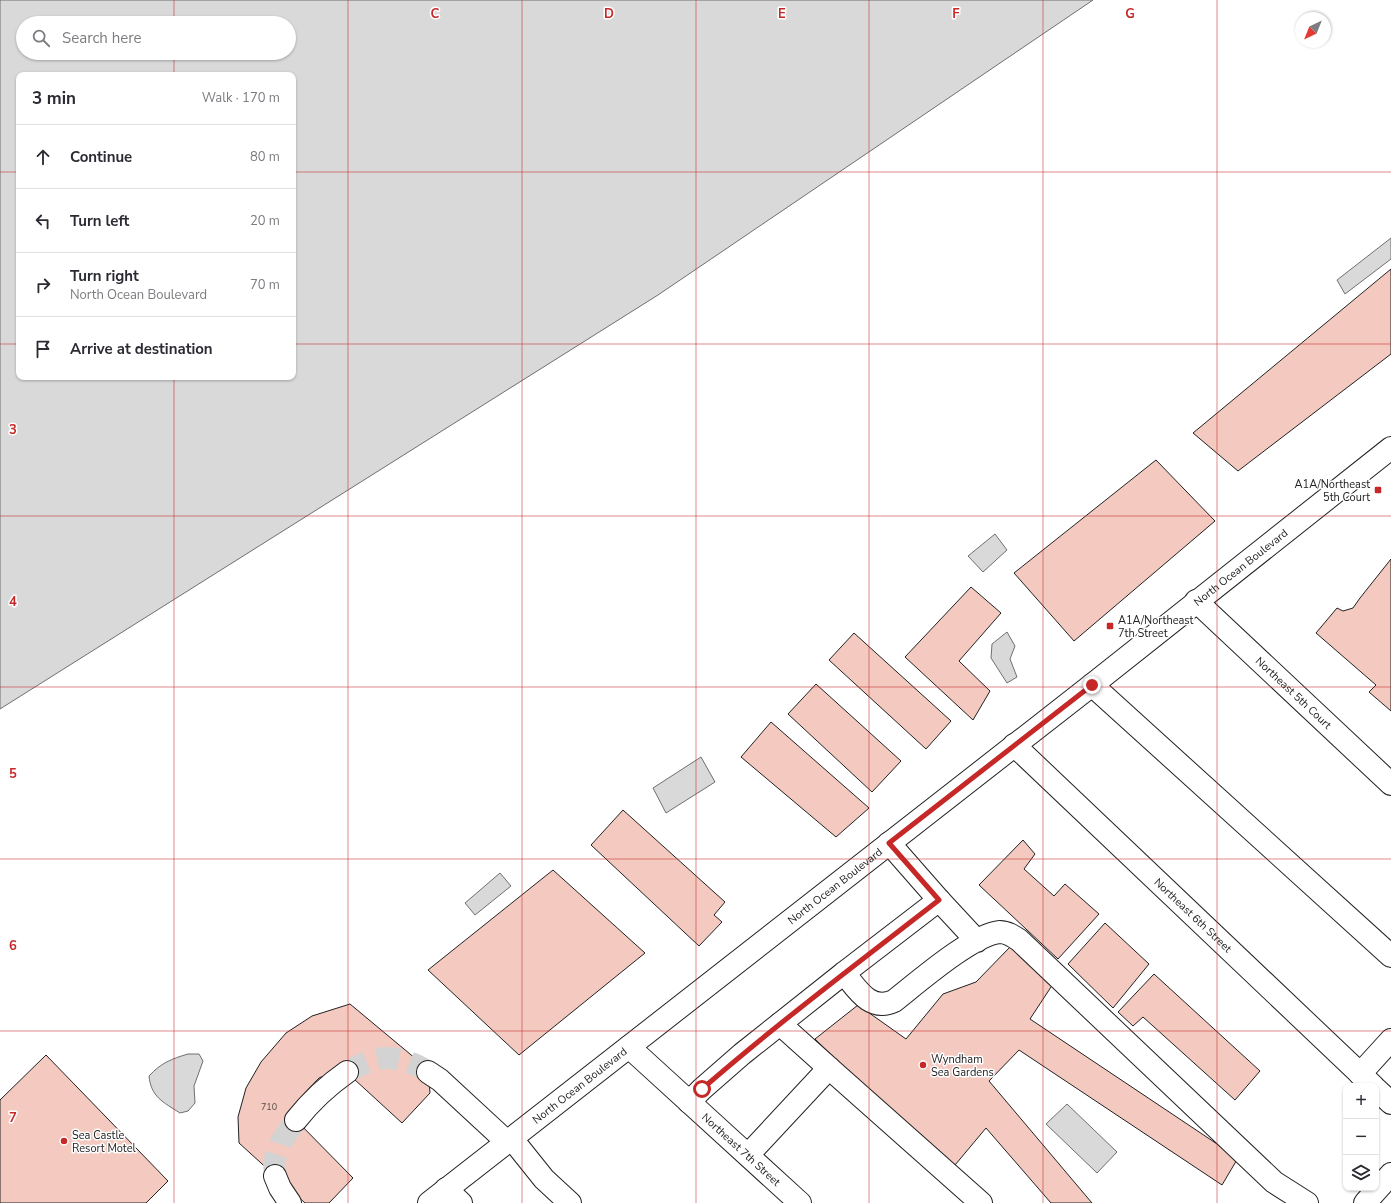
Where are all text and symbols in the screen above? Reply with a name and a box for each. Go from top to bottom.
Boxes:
text: C [431,5,440,23]
text: D [604,5,614,23]
text: E [778,5,786,23]
text: F [952,5,960,23]
text: G [1125,5,1135,23]
north arrow [1295,12,1331,48]
search box [16,16,296,60]
icon: search [30,27,52,49]
text: Search here [62,28,142,48]
text: 3 min [32,87,76,110]
text: Walk · 170 m [202,89,280,107]
icon: ahead [32,146,54,168]
text: Continue [70,147,132,167]
text: 80 m [250,148,280,166]
icon: left [32,210,54,232]
text: Turn left [70,211,129,231]
text: 20 m [250,212,280,230]
text: Turn right [70,266,139,286]
icon: right [32,274,54,296]
text: 70 m [250,276,280,294]
text: North Ocean Boulevard [70,286,207,304]
icon: arrive [32,338,54,360]
text: Arrive at destination [70,339,213,359]
text: 3 [9,421,17,439]
place label: A1A/Northeast 5th Court [1295,477,1370,505]
marker: A1A/Northeast 5th Court [1373,485,1383,495]
street label: North Ocean Boulevard [1190,525,1291,609]
text: 4 [9,593,17,611]
place label: A1A/Northeast 7th Street [1118,613,1194,641]
marker: A1A/Northeast 7th Street [1105,621,1115,631]
street label: Northeast 5th Court [1252,653,1335,732]
route end [1083,676,1101,694]
text: 5 [9,765,17,783]
street label: North Ocean Boulevard [784,844,885,928]
street label: Northeast 6th Street [1151,875,1235,956]
text: 6 [9,937,17,955]
street label: North Ocean Boulevard [529,1044,630,1127]
place label: Wyndham Sea Gardens [931,1052,994,1080]
marker: Wyndham Sea Gardens [918,1060,928,1070]
route start [693,1080,711,1098]
map controls [1343,1083,1379,1191]
button: + [1343,1083,1379,1119]
house number: 710 [261,1101,277,1113]
text: 7 [9,1109,17,1127]
street label: Northeast 7th Street [699,1110,784,1189]
button: − [1343,1119,1379,1155]
place label: Sea Castle Resort Motel [72,1128,137,1156]
marker: Sea Castle Resort Motel [59,1136,69,1146]
button: layers [1343,1155,1379,1191]

